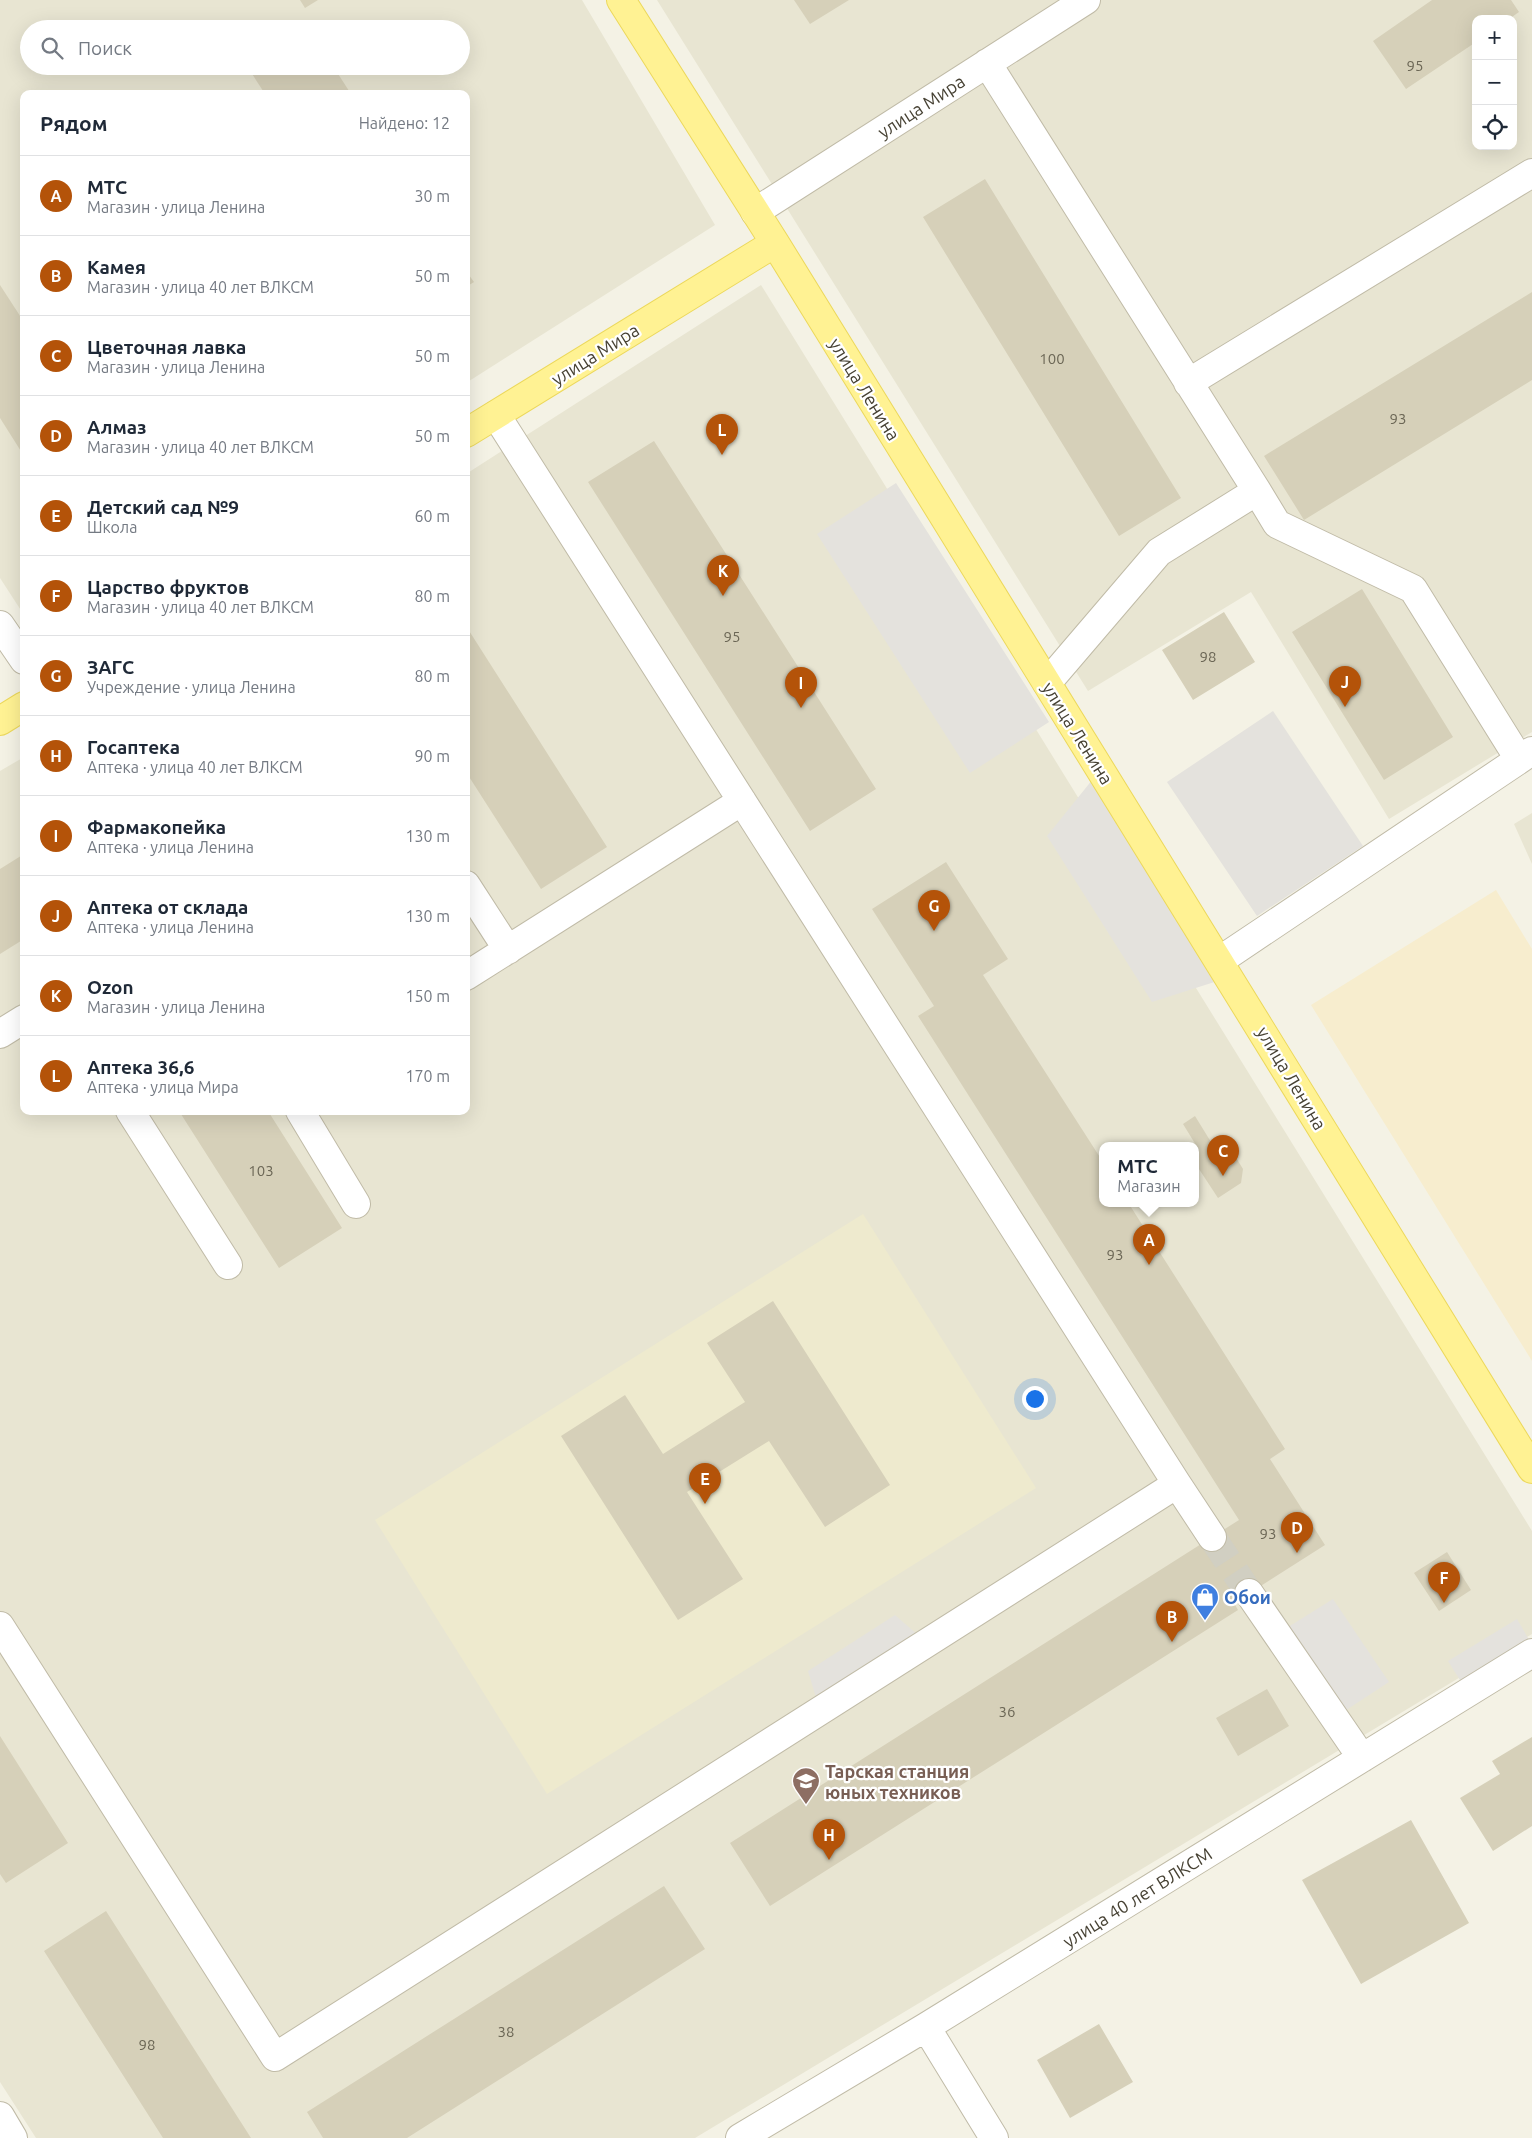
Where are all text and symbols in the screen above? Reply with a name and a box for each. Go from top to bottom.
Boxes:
map controls [1472,15,1517,150]
button: + [1472,15,1517,60]
search box [20,20,470,75]
icon: search [38,34,66,62]
text: Поиск [78,37,132,59]
house number: 95 [1407,57,1423,74]
button: − [1472,60,1517,105]
street label: улица Мира [874,71,968,141]
button: locate [1472,105,1517,150]
text: Рядом [40,111,108,135]
text: Найдено: 12 [359,114,450,132]
text: МТС [87,176,127,198]
text: A [50,187,62,205]
text: 30 m [414,187,450,205]
text: Магазин · улица Ленина [87,198,265,216]
text: Камея [87,256,146,278]
text: B [51,267,61,285]
text: 50 m [414,267,450,285]
text: Магазин · улица 40 лет ВЛКСМ [87,278,314,296]
street label: улица Мира [548,319,642,389]
street label: улица Ленина [826,334,904,444]
text: Цветочная лавка [87,336,246,358]
text: C [51,347,61,365]
text: 50 m [414,347,450,365]
house number: 100 [1039,350,1065,367]
text: Магазин · улица Ленина [87,358,265,376]
house number: 93 [1390,410,1406,427]
pin: L [706,414,738,455]
text: Алмаз [87,416,146,438]
text: D [50,427,62,445]
text: 50 m [414,427,450,445]
text: Магазин · улица 40 лет ВЛКСМ [87,438,314,456]
text: Детский сад №9 [87,496,239,518]
text: E [51,507,61,525]
text: 60 m [414,507,450,525]
text: Школа [87,518,137,536]
pin: K [707,555,739,596]
text: Царство фруктов [87,576,249,598]
text: F [52,587,61,605]
text: 80 m [414,587,450,605]
text: Магазин · улица 40 лет ВЛКСМ [87,598,314,616]
house number: 95 [724,628,740,645]
house number: 98 [1200,648,1216,665]
text: ЗАГС [87,656,134,678]
pin: J [1329,666,1361,707]
text: G [50,667,62,685]
text: 80 m [414,667,450,685]
pin: I [785,667,817,708]
text: Учреждение · улица Ленина [87,678,296,696]
street label: улица Ленина [1039,678,1117,788]
text: Госаптека [87,736,180,758]
text: H [50,747,62,765]
text: 90 m [414,747,450,765]
text: Аптека · улица 40 лет ВЛКСМ [87,758,303,776]
text: Фармакопейка [87,816,226,838]
text: I [54,827,58,845]
text: 130 m [405,827,450,845]
text: Аптека · улица Ленина [87,838,254,856]
pin: G [918,890,950,931]
text: Аптека от склада [87,896,248,918]
text: J [52,907,60,925]
text: 130 m [405,907,450,925]
text: Аптека · улица Ленина [87,918,254,936]
text: Ozon [87,976,134,998]
text: K [51,987,61,1005]
text: 150 m [405,987,450,1005]
text: Магазин · улица Ленина [87,998,265,1016]
street label: улица Ленина [1253,1023,1331,1133]
text: Аптека 36,6 [87,1056,194,1078]
text: L [52,1067,60,1085]
text: 170 m [405,1067,450,1085]
text: Аптека · улица Мира [87,1078,239,1096]
pin: C [1207,1135,1239,1176]
popup [1099,1142,1199,1207]
text: МТС [1117,1155,1158,1177]
house number: 103 [248,1162,274,1179]
text: Магазин [1117,1177,1181,1195]
pin: A [1133,1224,1165,1265]
house number: 93 [1107,1246,1123,1263]
your location [1022,1386,1048,1412]
pin: E [689,1463,721,1504]
pin: D [1281,1512,1313,1553]
house number: 93 [1260,1525,1276,1542]
pin: F [1428,1562,1460,1603]
shop icon: Обои [1190,1582,1220,1621]
place label: Обои [1224,1587,1271,1607]
pin: B [1156,1601,1188,1642]
house number: 36 [999,1703,1015,1720]
place label: Тарская станция юных техников [825,1761,969,1802]
school or university icon: Тарская станция юных техников [791,1766,821,1805]
pin: H [813,1819,845,1860]
street label: улица 40 лет ВЛКСМ [1059,1843,1215,1951]
house number: 38 [498,2023,514,2040]
house number: 98 [139,2036,155,2053]

